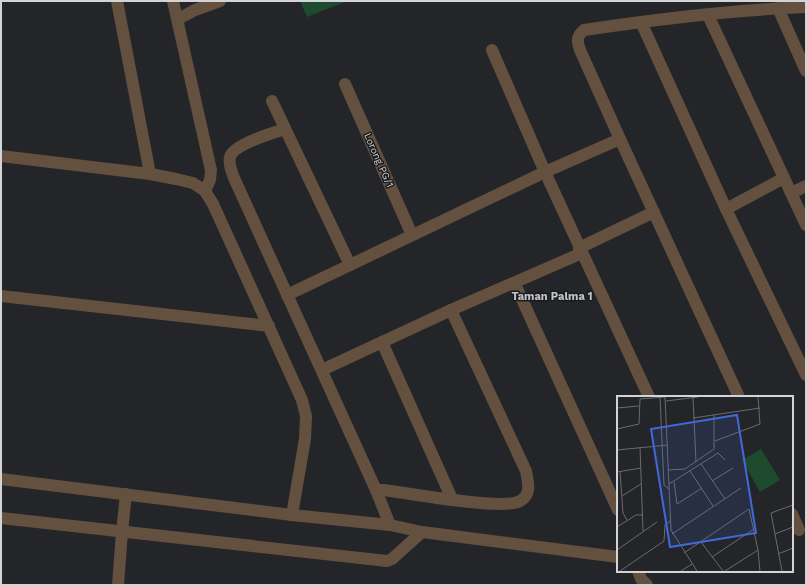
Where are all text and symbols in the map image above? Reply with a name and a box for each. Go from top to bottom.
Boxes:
street label: Lorong PG/1 [362,131,396,189]
district label: Taman Palma 1 [512,290,593,303]
inset map [617,396,793,572]

